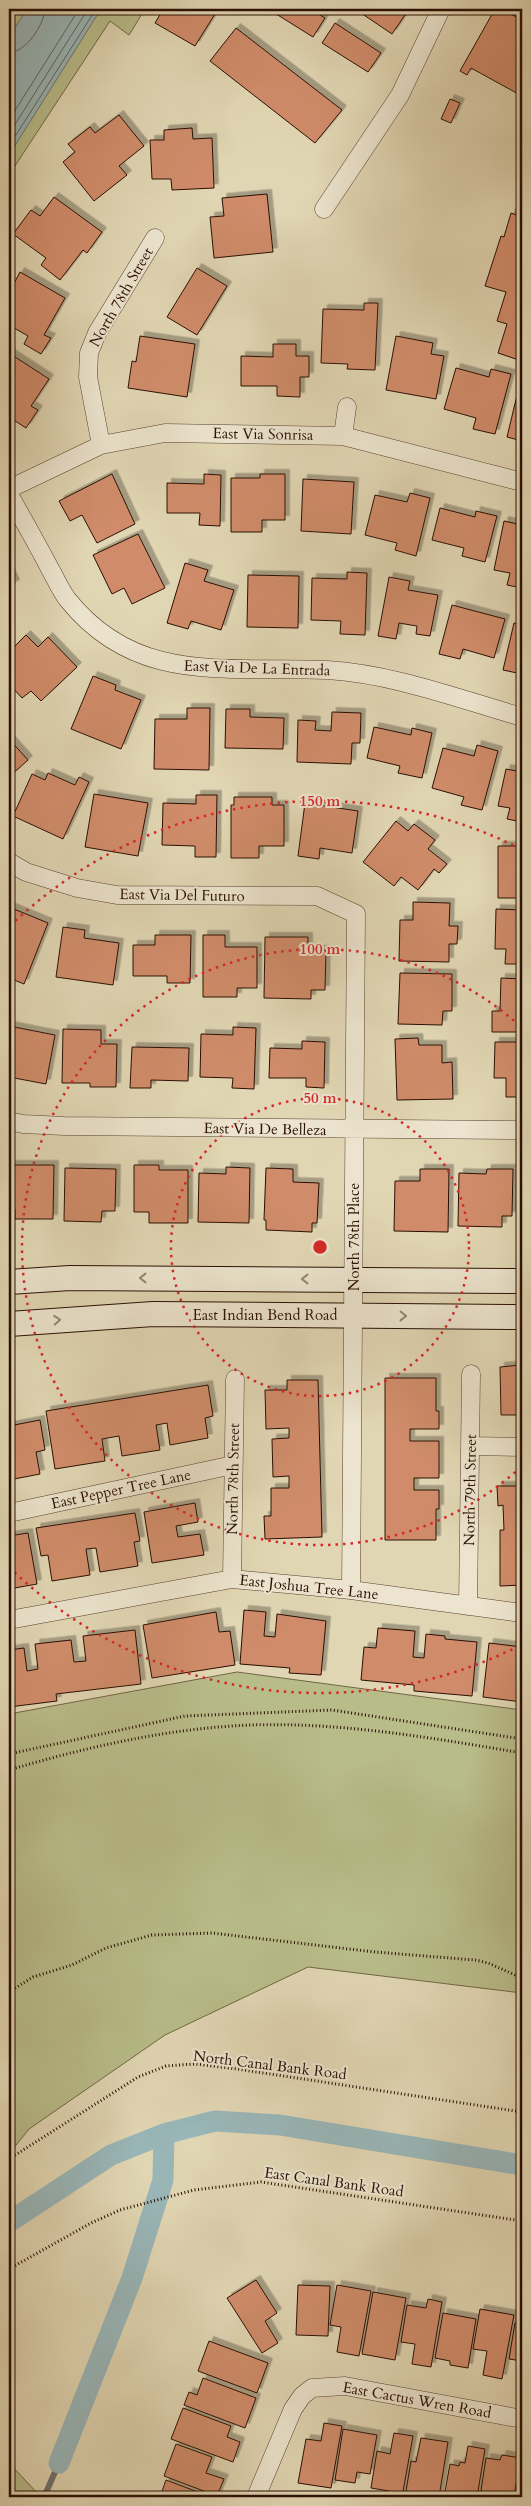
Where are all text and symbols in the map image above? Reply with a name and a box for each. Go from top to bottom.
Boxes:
street label: North 78th Street [84,243,158,350]
street label: East Via Sonrisa [213,423,314,445]
street label: East Via De La Entrada [183,655,331,681]
text: 150 m [300,791,341,811]
street label: East Via Del Futuro [119,884,245,906]
text: 100 m [300,939,341,959]
text: 50 m [303,1088,337,1108]
street label: East Via De Belleza [203,1118,327,1140]
street label: North 78th Place [344,1183,364,1291]
centre of rings [311,1238,329,1256]
one-way arrow [138,1273,146,1283]
one-way arrow [301,1273,309,1284]
street label: East Indian Bend Road [193,1305,337,1325]
one-way arrow [399,1311,407,1321]
one-way arrow [54,1315,62,1326]
street label: North 78th Street [222,1423,244,1535]
street label: North 79th Street [459,1434,481,1546]
street label: East Pepper Tree Lane [49,1464,193,1514]
street label: East Joshua Tree Lane [238,1570,380,1604]
street label: North Canal Bank Road [192,2046,348,2084]
street label: East Canal Bank Road [263,2162,405,2202]
street label: East Cactus Wren Road [341,2377,493,2423]

